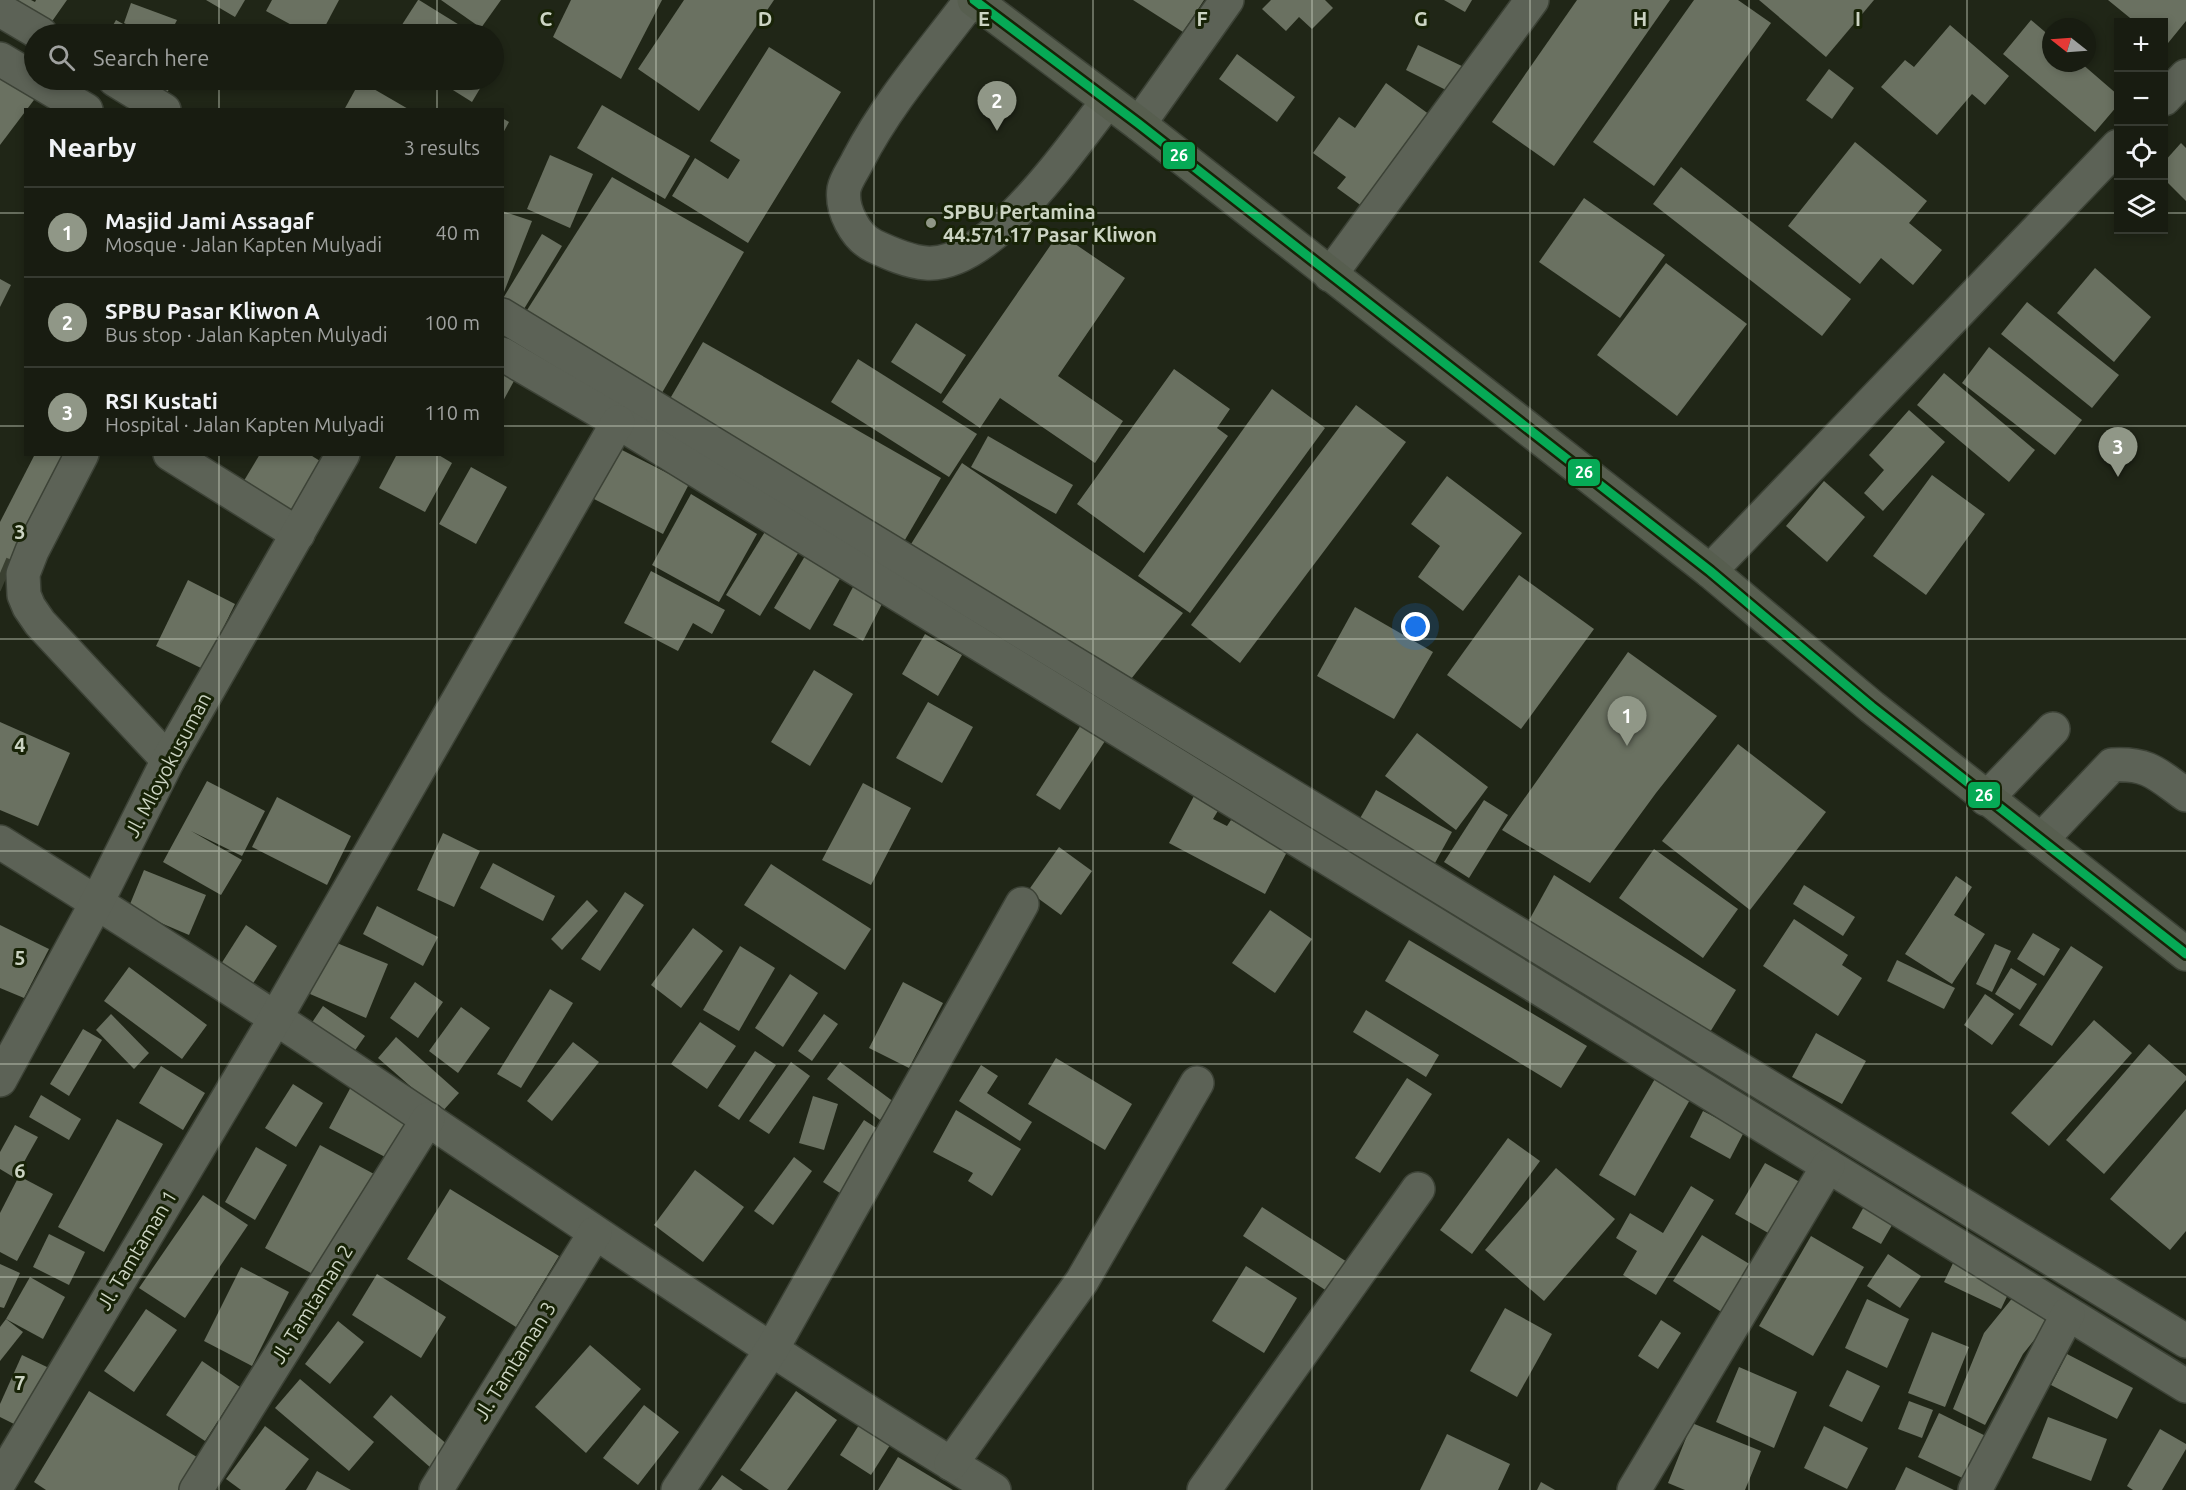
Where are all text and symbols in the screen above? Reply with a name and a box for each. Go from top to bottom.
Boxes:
text: C [540,7,553,30]
text: D [758,7,772,30]
text: E [978,7,990,30]
text: F [1196,7,1208,30]
text: G [1414,7,1428,30]
text: H [1633,7,1647,30]
text: I [1855,7,1861,30]
north arrow [2042,18,2096,72]
map controls [2114,18,2168,234]
button: + [2114,18,2168,72]
search box [24,24,504,90]
icon: search [45,41,78,74]
text: Search here [93,45,209,70]
button: − [2114,72,2168,126]
pin: 2 [978,82,1016,131]
button: locate [2114,126,2168,180]
text: Nearby [48,133,136,162]
text: 3 results [404,136,480,159]
line badge: 26 [1162,141,1196,170]
text: 26 [1170,146,1188,164]
button: layers [2114,180,2168,234]
place label: SPBU Pertamina 44.571.17 Pasar Kliwon [943,200,1157,246]
text: Masjid Jami Assagaf [105,208,314,233]
marker: SPBU Pertamina 44.571.17 Pasar Kliwon [924,216,938,230]
text: 1 [62,221,73,244]
text: 40 m [436,221,480,244]
text: Mosque · Jalan Kapten Mulyadi [105,233,382,256]
text: SPBU Pasar Kliwon A [105,298,320,323]
text: 2 [62,311,73,334]
text: 100 m [424,311,480,334]
text: Bus stop · Jalan Kapten Mulyadi [105,323,388,346]
text: RSI Kustati [105,388,218,413]
text: 3 [62,401,73,424]
text: 110 m [424,401,480,424]
text: Hospital · Jalan Kapten Mulyadi [105,413,384,436]
pin: 3 [2098,428,2138,477]
line badge: 26 [1567,458,1601,487]
text: 26 [1575,463,1593,481]
text: 3 [14,520,26,543]
your location [1401,612,1430,641]
street label: Jl. Mloyokusuman [120,688,215,841]
pin: 1 [1608,696,1646,746]
text: 4 [14,733,26,756]
line badge: 26 [1967,781,2001,809]
text: 26 [1975,786,1993,804]
text: 5 [14,946,26,969]
text: 6 [14,1159,26,1182]
street label: Jl. Tamtaman 1 [92,1186,181,1314]
street label: Jl. Tamtaman 2 [266,1240,357,1367]
street label: Jl. Tamtaman 3 [469,1297,560,1424]
text: 7 [14,1371,26,1394]

